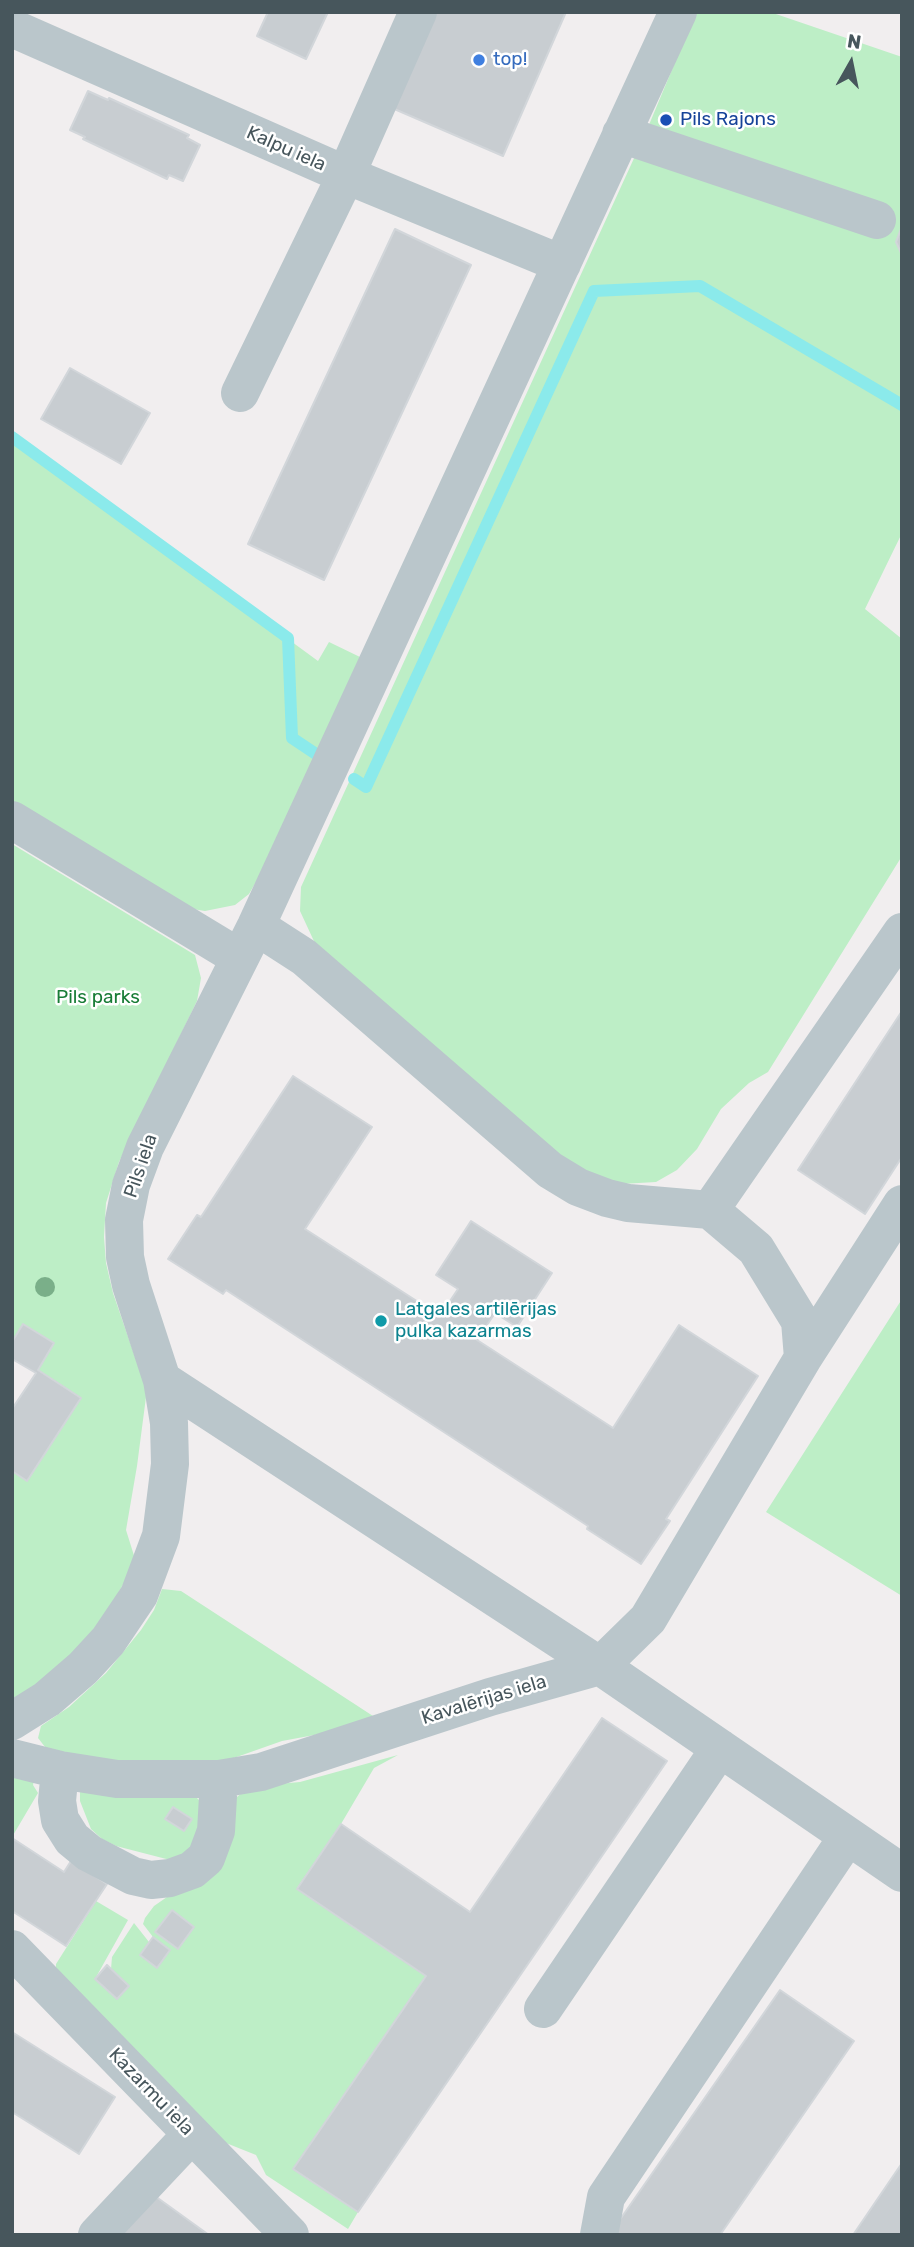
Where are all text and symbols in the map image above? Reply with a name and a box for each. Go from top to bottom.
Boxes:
north arrow [816,28,886,98]
text: N [846,29,863,54]
place label: top! [493,49,527,71]
marker: top! [471,52,487,68]
place label: Pils Rajons [680,109,776,131]
marker: Pils Rajons [658,112,674,128]
street label: Kalpu iela [243,121,329,177]
park label: Pils parks [56,987,140,1009]
street label: Pils iela [119,1131,163,1201]
place label: Latgales artilērijas pulka kazarmas [395,1299,557,1343]
marker: Latgales artilērijas pulka kazarmas [373,1313,389,1329]
street label: Kavalērijas iela [419,1670,549,1730]
street label: Kazarmu iela [104,2044,198,2140]

